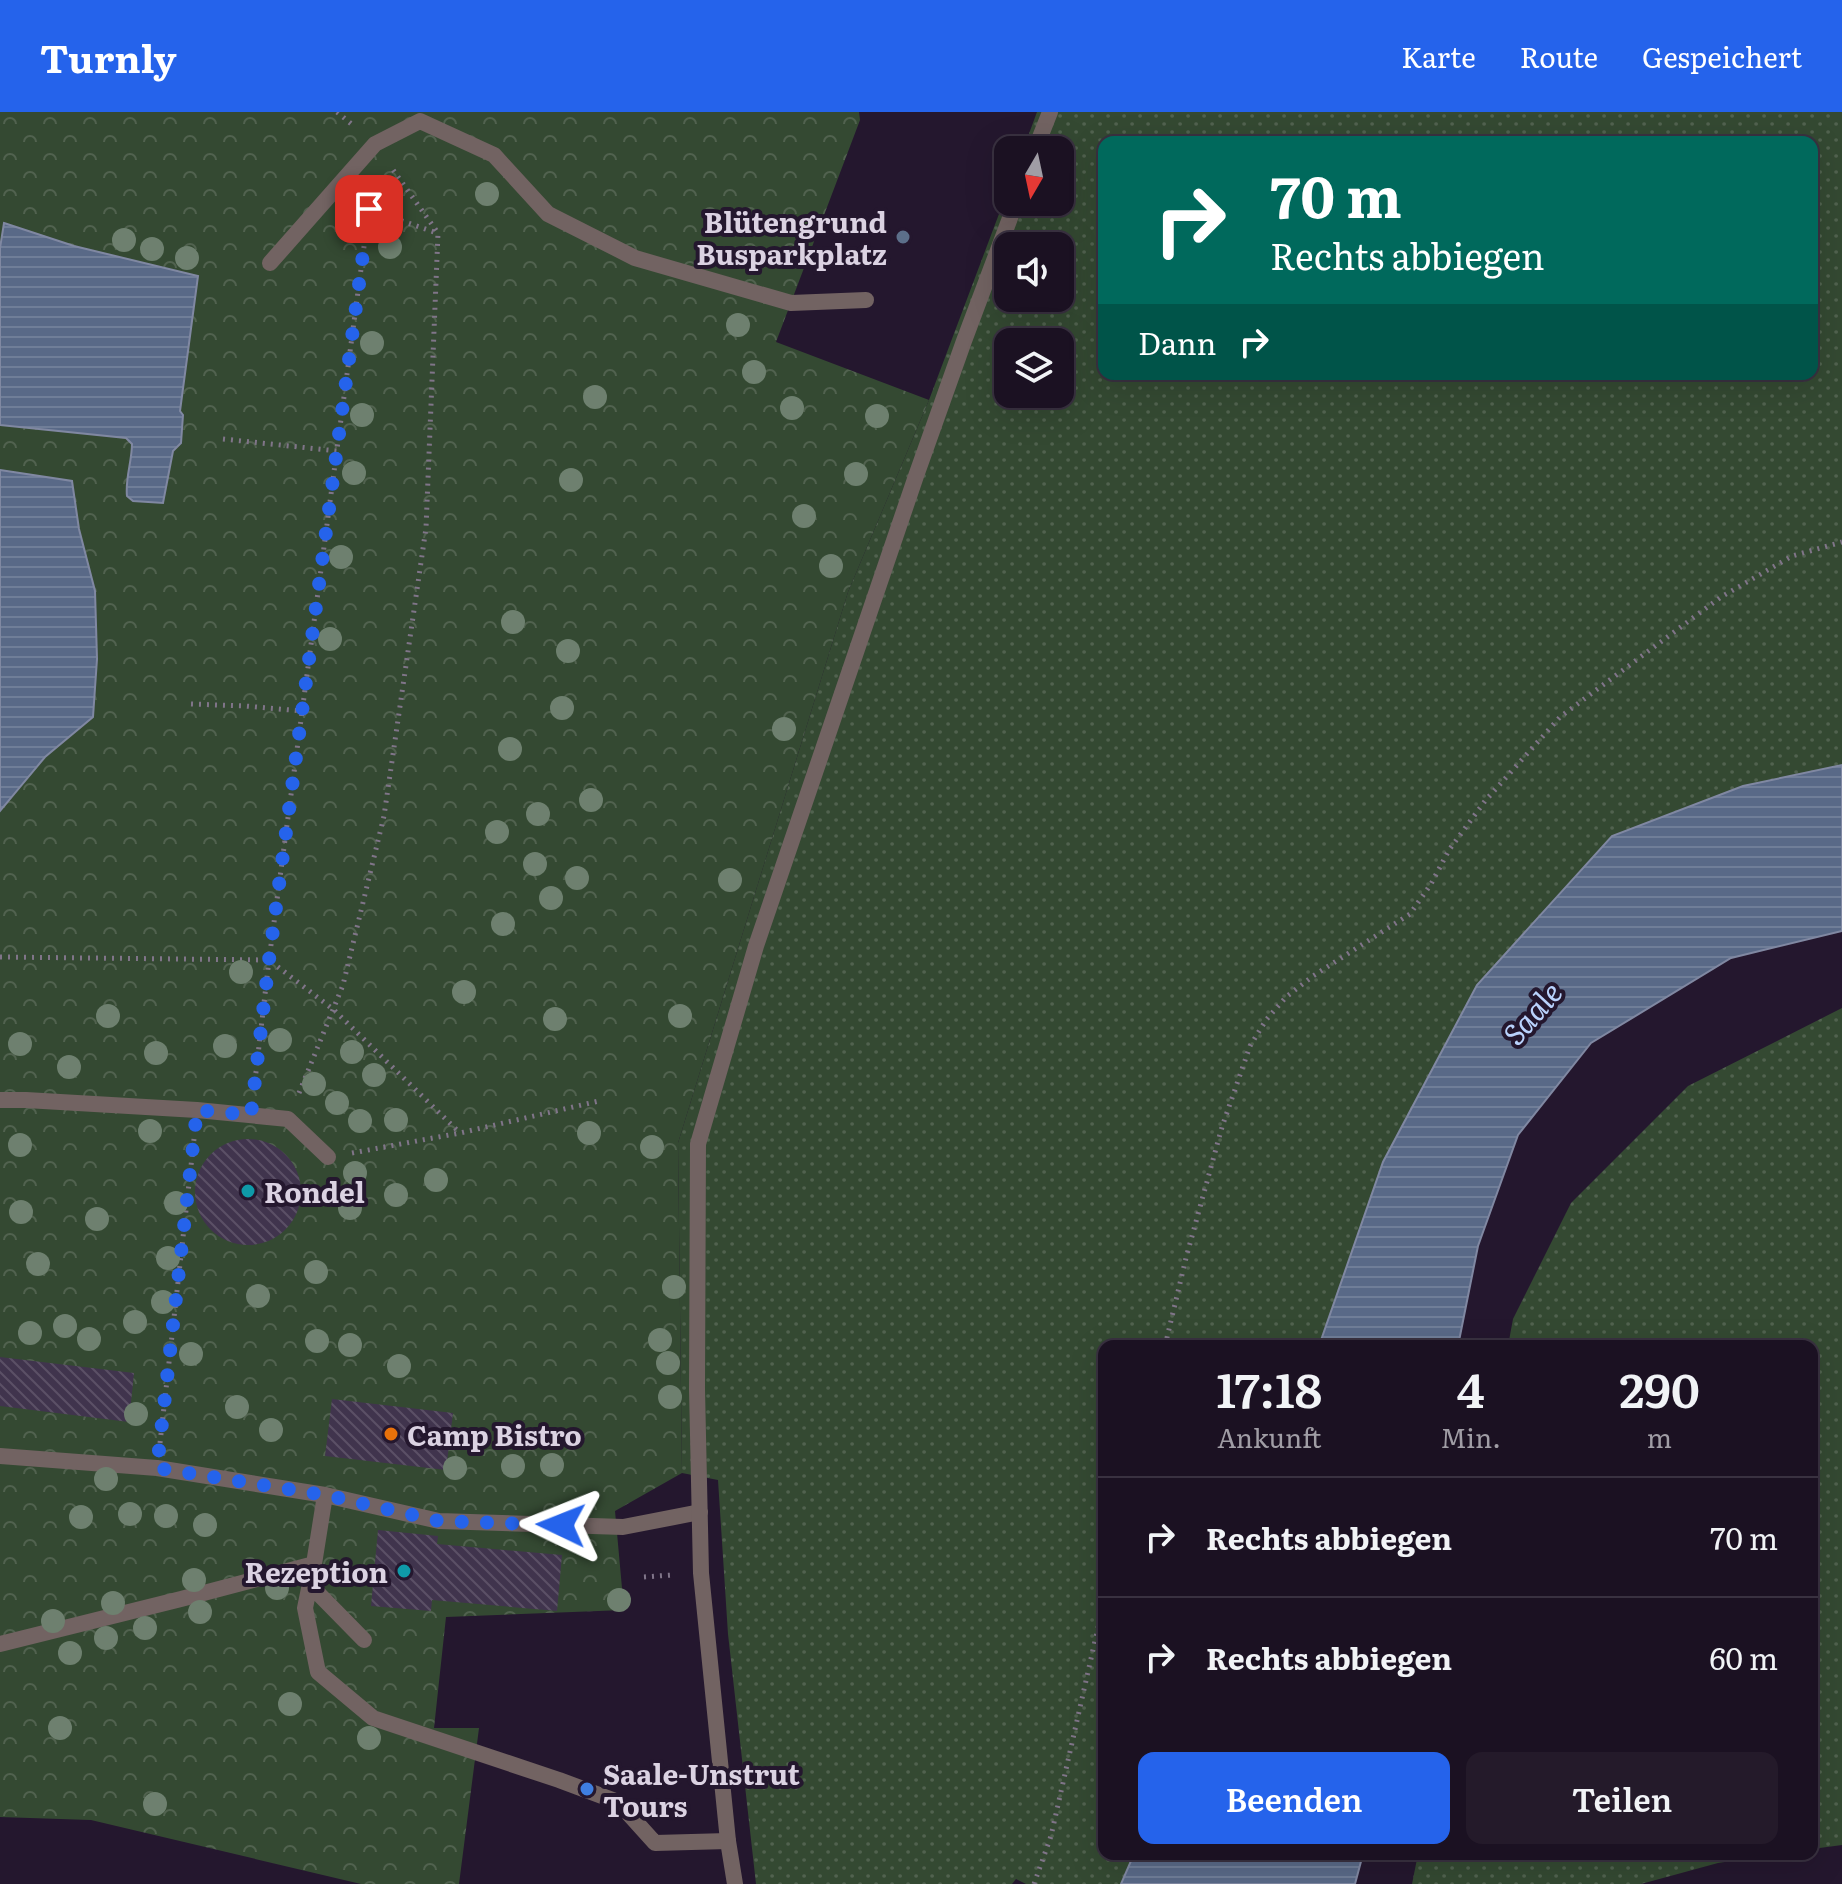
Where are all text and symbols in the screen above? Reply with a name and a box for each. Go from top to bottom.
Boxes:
text: Turnly [40,28,177,85]
text: Karte [1401,35,1476,77]
text: Route [1520,35,1598,77]
text: Gespeichert [1642,35,1802,77]
north arrow [994,136,1074,216]
map controls [994,136,1074,408]
text: 70 m [1270,152,1402,235]
icon: right [1138,168,1242,272]
pin [335,175,403,243]
icon: arrive [347,187,391,231]
place label: Blütengrund Busparkplatz [696,200,887,274]
marker: Blütengrund Busparkplatz [894,228,912,246]
text: Rechts abbiegen [1270,228,1545,281]
button: sound [994,232,1074,312]
text: Dann [1138,320,1216,364]
icon: right [1232,320,1276,364]
button: layers [994,328,1074,408]
water label: Saale [1491,971,1571,1053]
place label: Rondel [264,1170,365,1212]
marker: Rondel [239,1182,257,1200]
text: 17:18 [1216,1352,1322,1423]
text: 4 [1457,1352,1485,1423]
text: 290 [1619,1352,1700,1423]
place label: Camp Bistro [407,1413,582,1455]
text: Ankunft [1217,1417,1321,1456]
text: Min. [1441,1417,1501,1456]
text: m [1647,1417,1672,1456]
marker: Camp Bistro [382,1425,400,1443]
position arrow [519,1483,603,1567]
icon: right [1138,1515,1182,1559]
text: Rechts abbiegen [1206,1515,1452,1559]
text: 70 m [1710,1515,1778,1559]
place label: Rezeption [245,1550,388,1592]
marker: Rezeption [395,1562,413,1580]
icon: right [1138,1635,1182,1679]
text: Rechts abbiegen [1206,1635,1452,1679]
text: 60 m [1709,1635,1778,1679]
place label: Saale-Unstrut Tours [603,1752,800,1826]
button: Beenden [1138,1752,1450,1844]
button: Teilen [1466,1752,1778,1844]
marker: Saale-Unstrut Tours [578,1780,596,1798]

